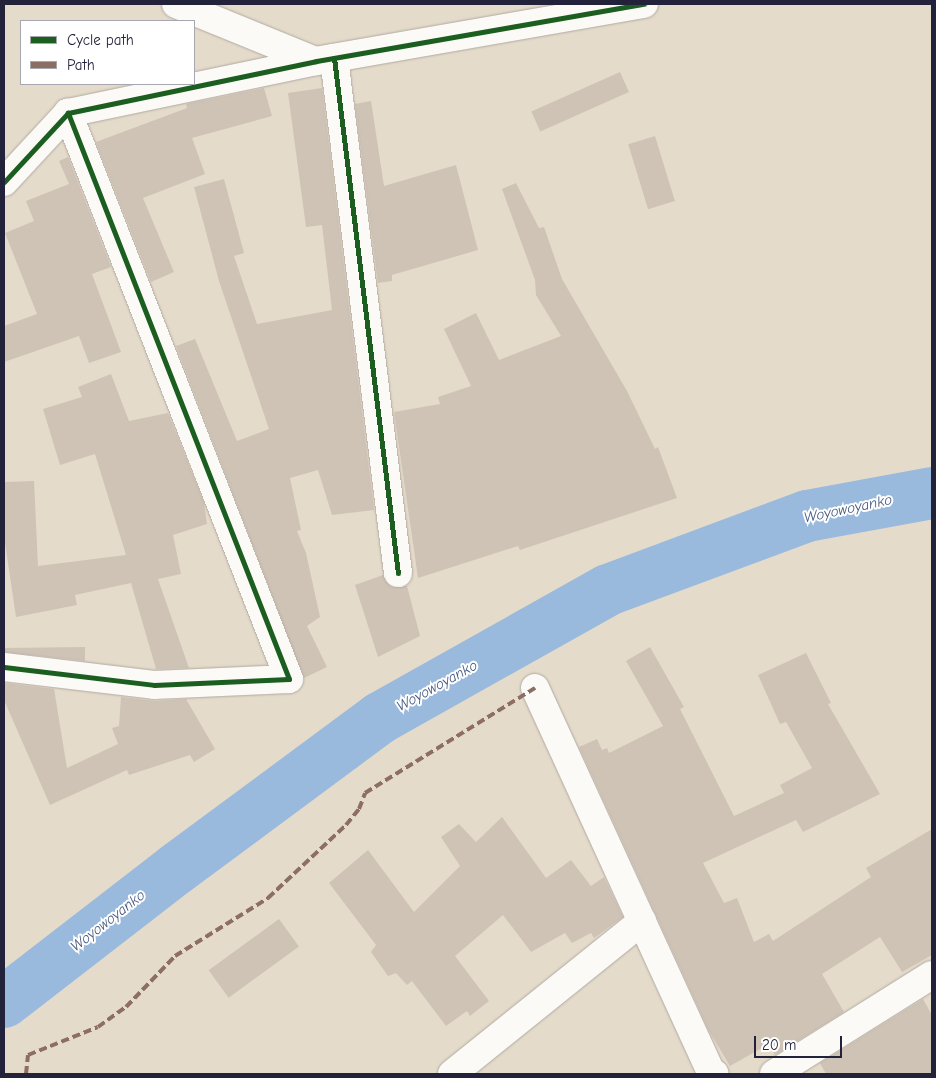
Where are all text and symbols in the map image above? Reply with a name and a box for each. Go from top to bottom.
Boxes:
legend [20,20,195,85]
text: Cycle path [67,31,134,49]
text: Path [67,56,95,74]
water label: Woyowoyanko [802,491,894,527]
water label: Woyowoyanko [393,656,481,716]
water label: Woyowoyanko [67,886,149,956]
scale bar [756,1026,844,1058]
text: 20 m [762,1036,796,1054]

